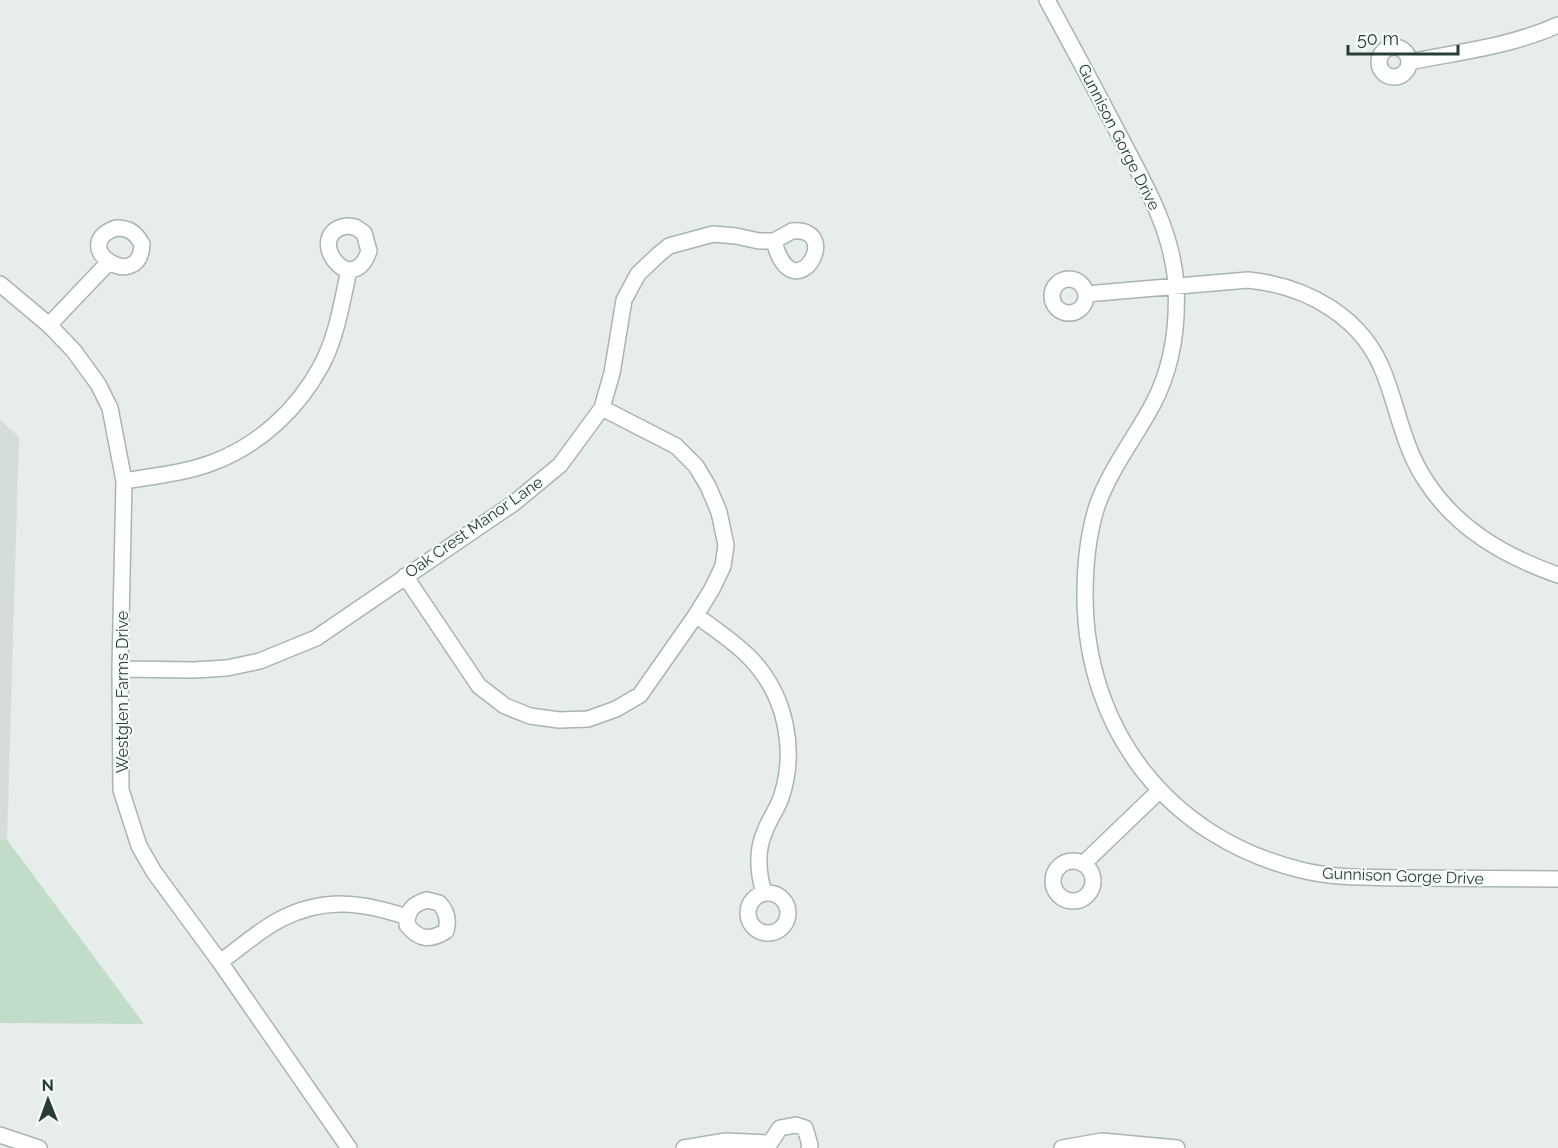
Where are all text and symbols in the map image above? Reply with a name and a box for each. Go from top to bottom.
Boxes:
scale bar [1348,18,1458,56]
text: 50 m [1357,28,1399,49]
street label: Gunnison Gorge Drive [1074,61,1164,213]
street label: Oak Crest Manor Lane [401,472,547,582]
street label: Westglen Farms Drive [113,611,132,773]
street label: Gunnison Gorge Drive [1322,864,1484,888]
north arrow [18,1070,78,1130]
text: N [41,1076,54,1095]

